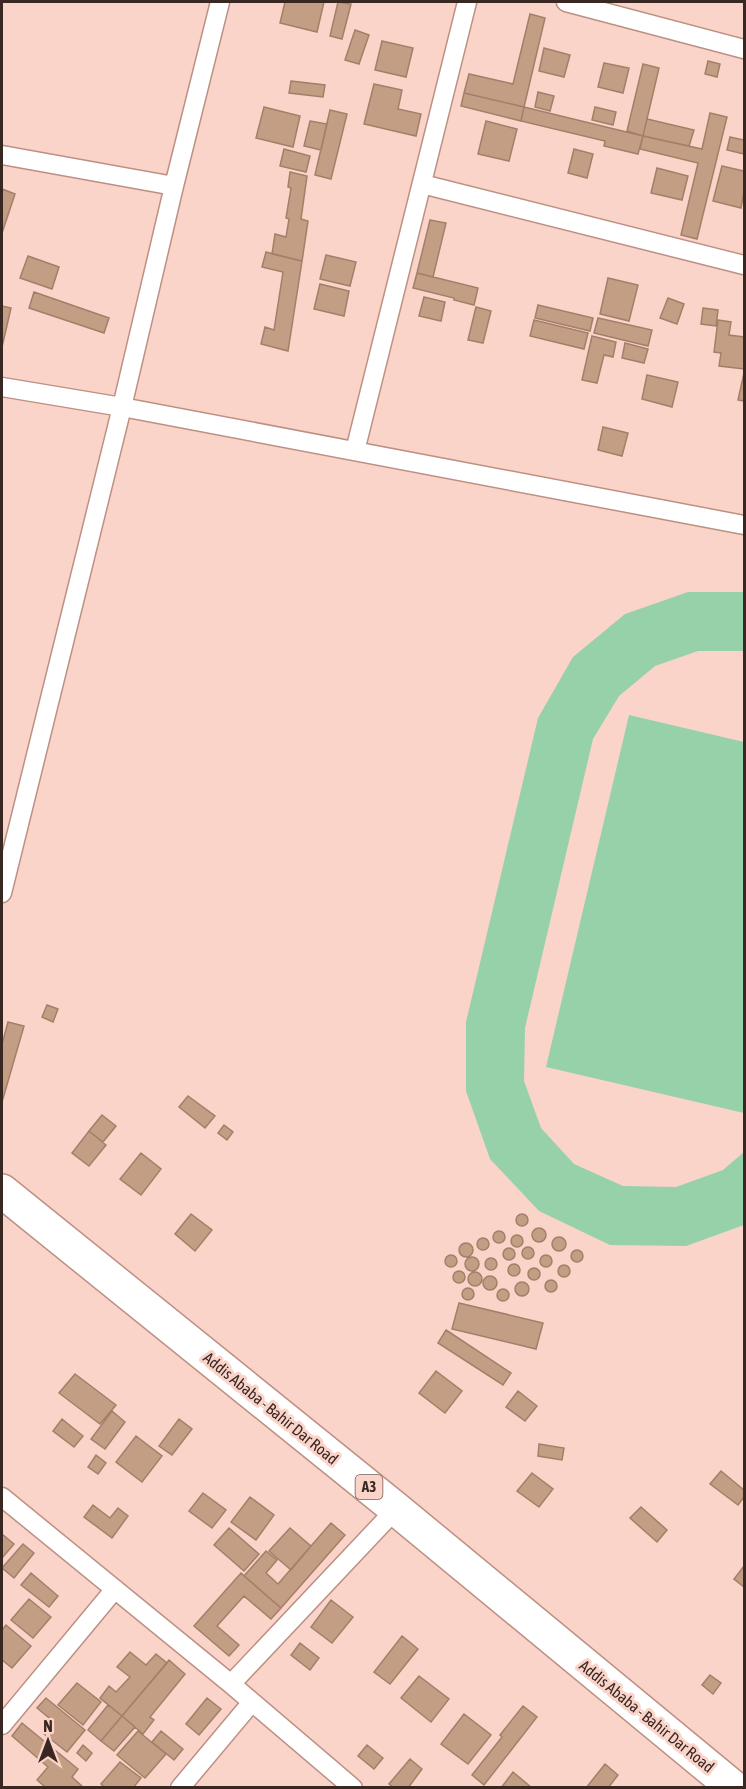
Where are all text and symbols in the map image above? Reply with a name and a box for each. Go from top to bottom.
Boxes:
street label: Addis Ababa - Bahir Dar Road [200,1348,342,1468]
road number: A3 [356,1475,382,1499]
street label: Addis Ababa - Bahir Dar Road [576,1656,718,1776]
north arrow [18,1711,78,1771]
text: N [43,1717,53,1735]

